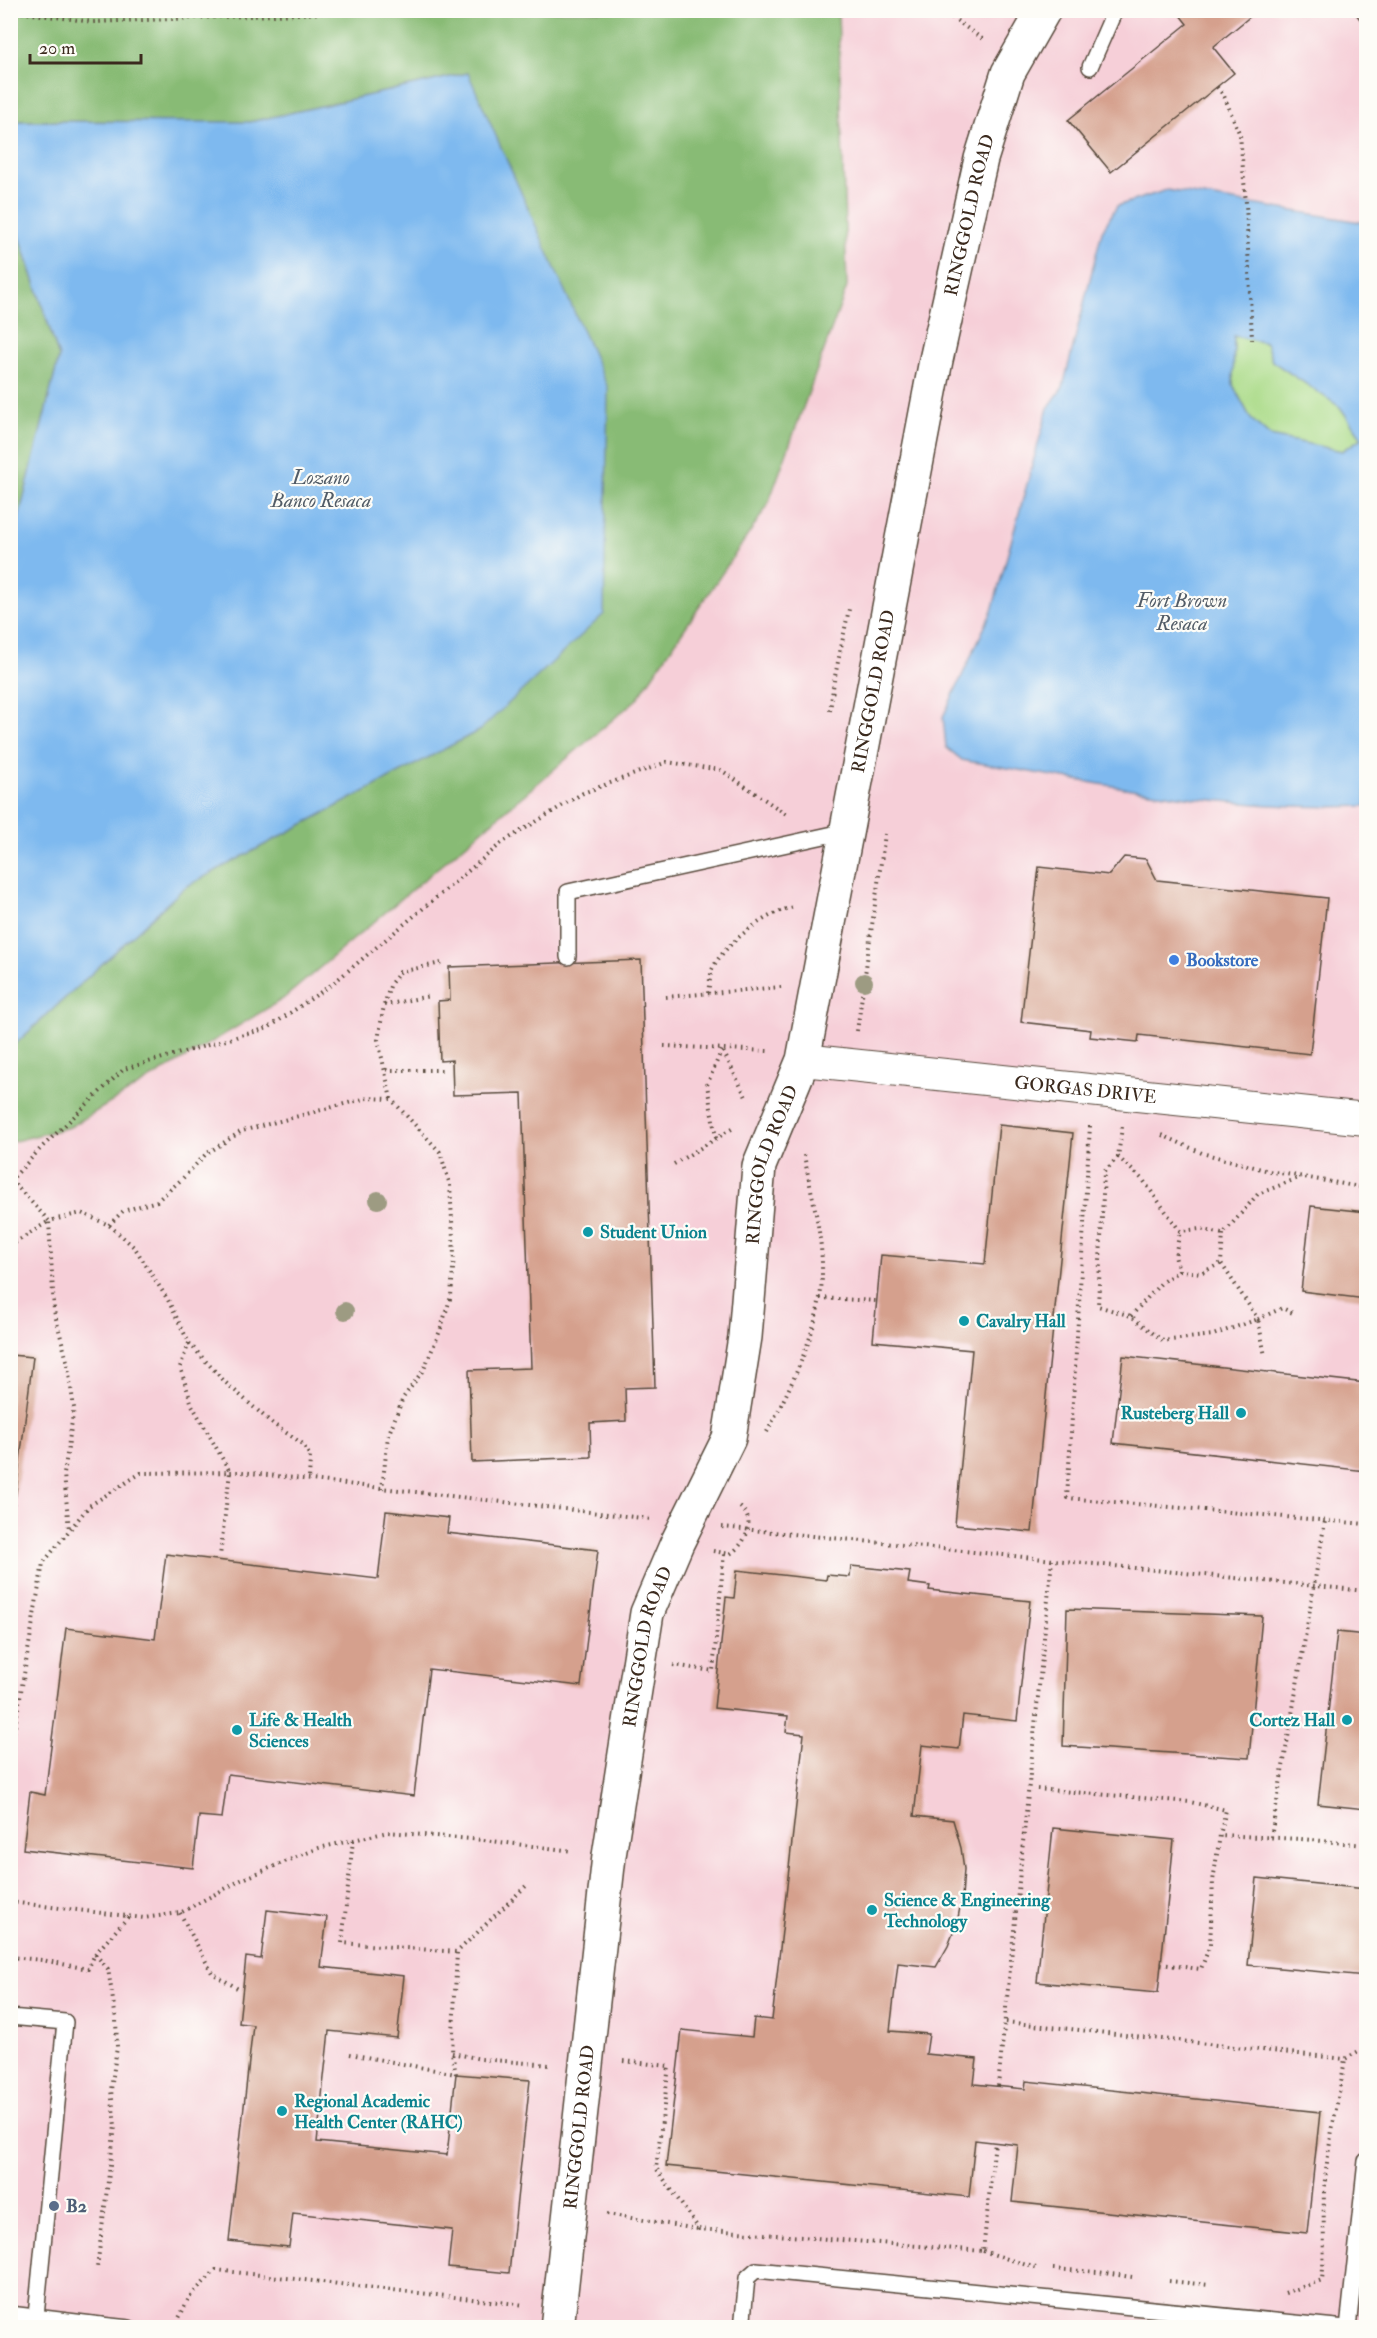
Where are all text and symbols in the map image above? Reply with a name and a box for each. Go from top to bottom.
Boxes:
scale bar [30,27,141,65]
text: 20 m [39,37,75,60]
street label: RINGGOLD ROAD [939,131,1000,298]
water label: Lozano Banco Resaca [270,465,371,513]
water label: Fort Brown Resaca [1136,588,1227,636]
street label: RINGGOLD ROAD [846,608,900,775]
place label: Bookstore [1186,949,1259,972]
marker: Bookstore [1167,953,1181,967]
street label: GORGAS DRIVE [1013,1071,1158,1108]
street label: RINGGOLD ROAD [741,1081,803,1245]
place label: Student Union [600,1221,708,1244]
marker: Student Union [581,1225,595,1239]
place label: Cavalry Hall [976,1310,1066,1333]
marker: Cavalry Hall [957,1314,971,1328]
place label: Rusteberg Hall [1120,1402,1229,1425]
marker: Rusteberg Hall [1234,1406,1248,1420]
street label: RINGGOLD ROAD [618,1563,677,1729]
place label: Life & Health Sciences [249,1709,353,1753]
place label: Cortez Hall [1249,1709,1335,1732]
marker: Cortez Hall [1340,1713,1354,1727]
marker: Life & Health Sciences [230,1723,244,1737]
place label: Science & Engineering Technology [883,1889,1051,1933]
marker: Science & Engineering Technology [865,1903,879,1917]
street label: RINGGOLD ROAD [559,2044,600,2211]
place label: Regional Academic Health Center (RAHC) [294,2090,463,2134]
marker: Regional Academic Health Center (RAHC) [275,2104,289,2118]
place label: B2 [66,2195,87,2218]
marker: B2 [47,2199,61,2213]

